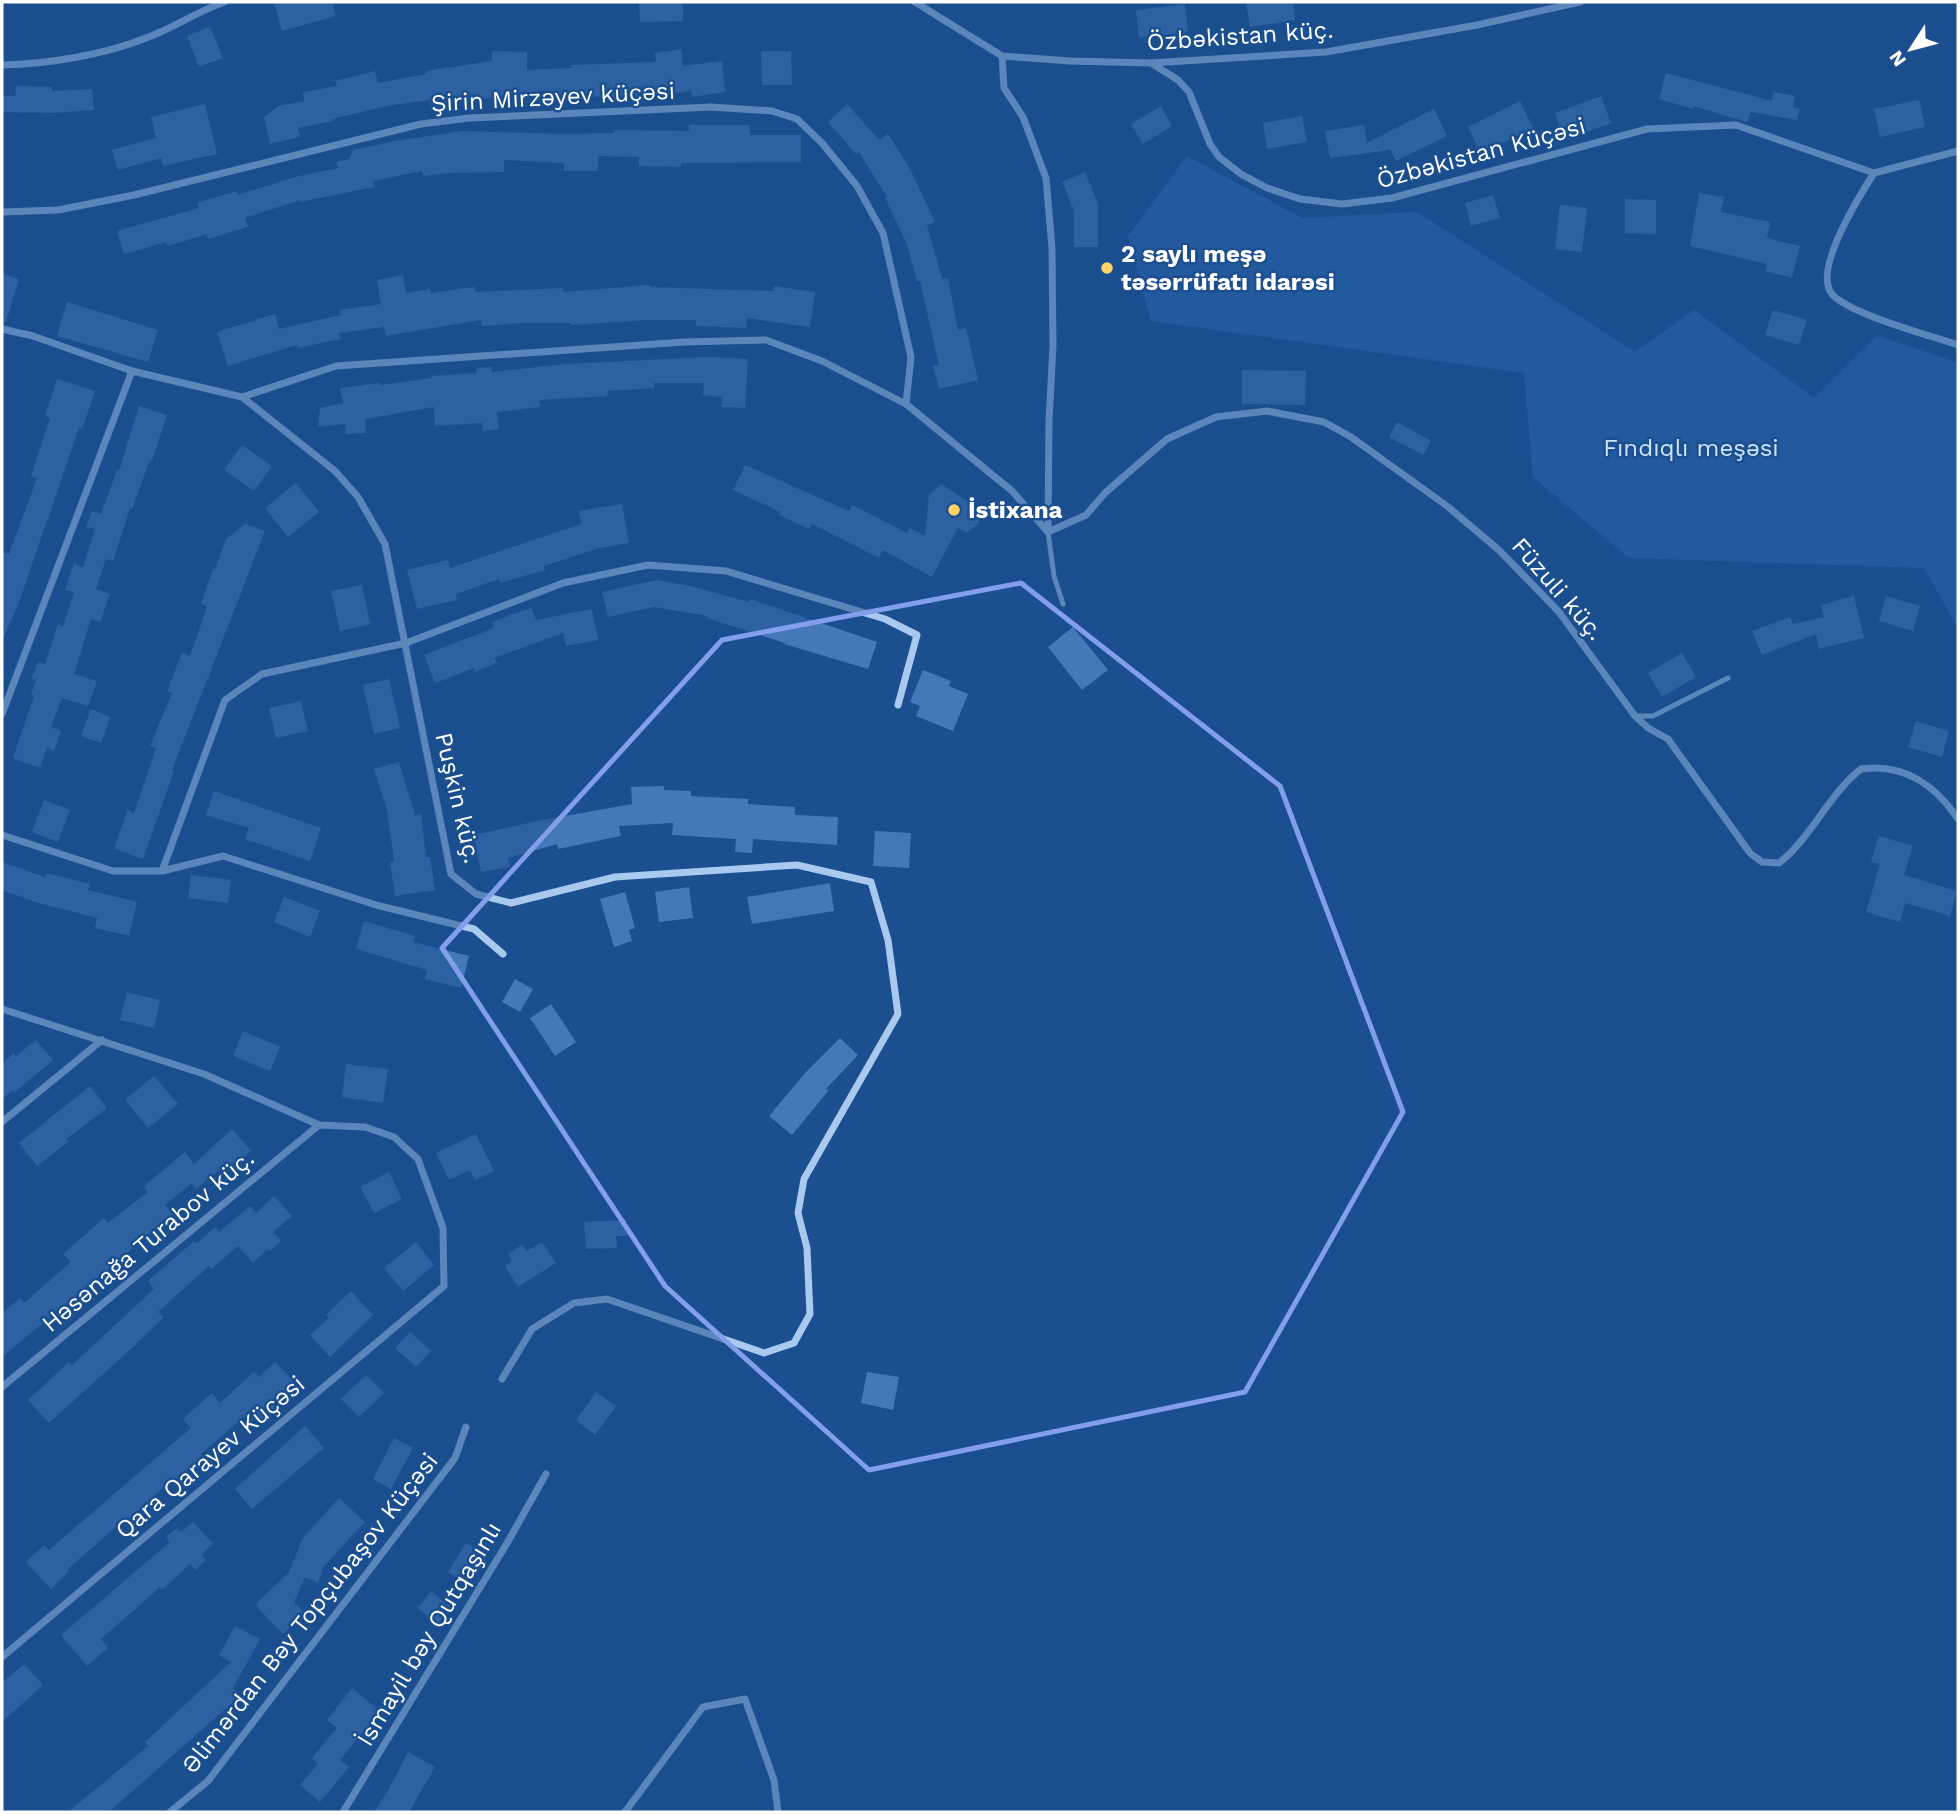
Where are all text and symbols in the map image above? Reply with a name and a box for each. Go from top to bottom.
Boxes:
north arrow [1876,14,1946,84]
street label: Özbəkistan küç. [1146,16,1334,56]
text: N [1884,46,1911,71]
street label: Şirin Mirzəyev küçəsi [430,77,676,117]
street label: Özbəkistan Küçəsi [1374,112,1588,194]
place label: 2 saylı meşə təsərrüfatı idarəsi [1121,240,1335,296]
marker: 2 saylı meşə təsərrüfatı idarəsi [1099,260,1115,276]
park label: Fındıqlı meşəsi [1603,434,1779,462]
place label: İstixana [968,496,1063,524]
marker: İstixana [946,502,962,518]
street label: Füzuli küç. [1506,532,1610,646]
street label: Puşkin küç. [429,730,487,866]
street label: Həsənağa Turabov küç. [36,1144,260,1338]
street label: Qara Qarayev Küçəsi [110,1370,310,1544]
street label: Əlimərdan Bəy Topçubaşov Küçəsi [176,1447,444,1779]
street label: İsmayil bəy Qutqaşınlı [351,1517,507,1751]

